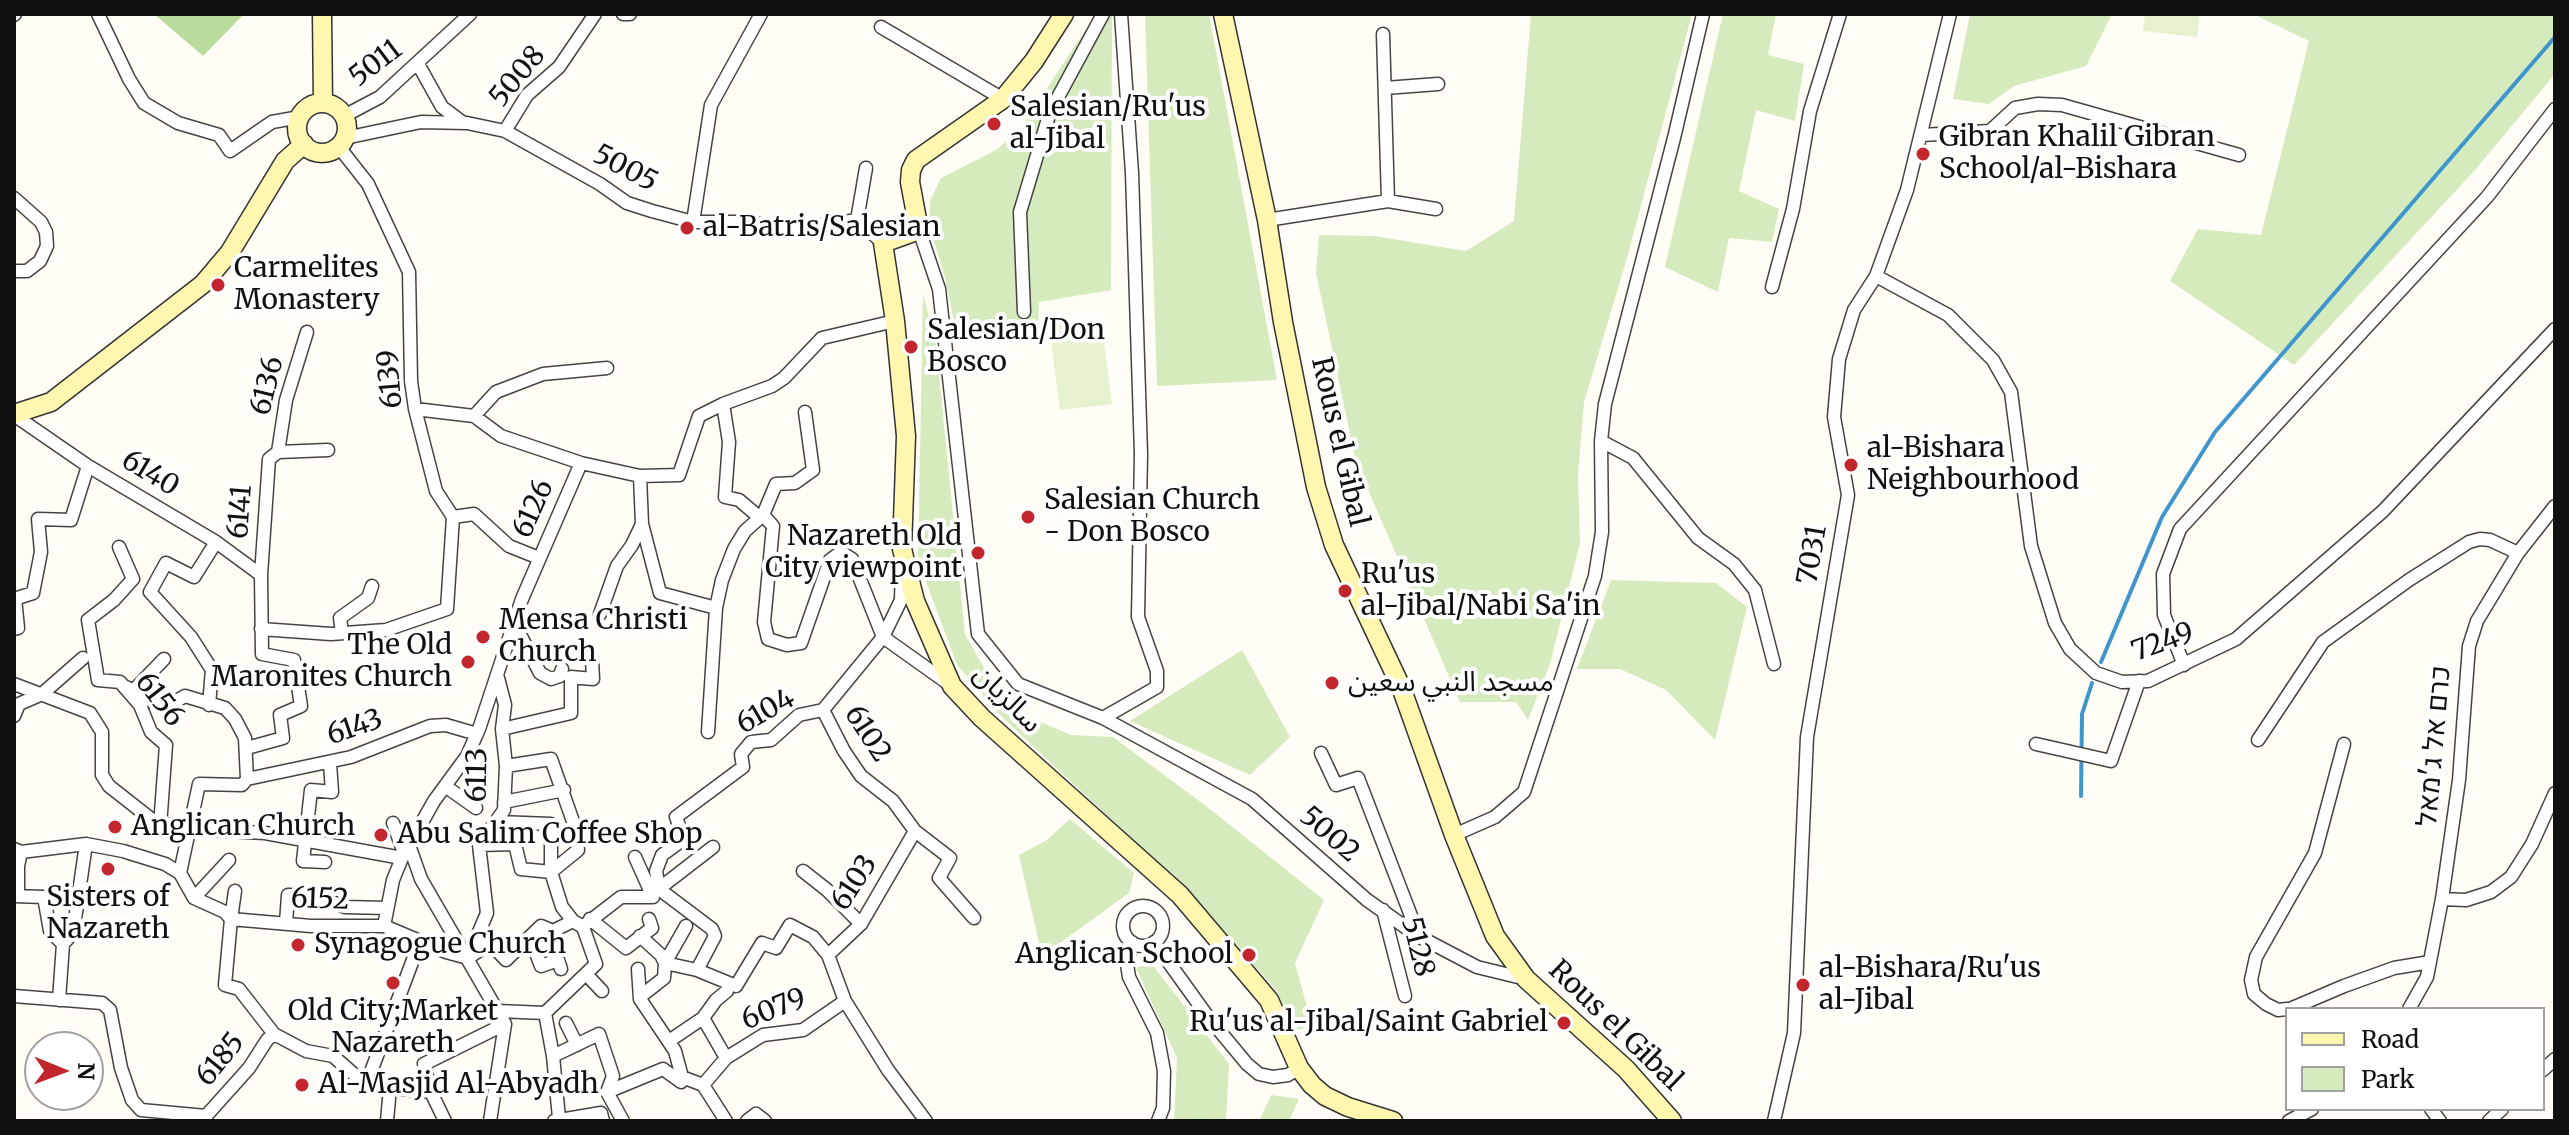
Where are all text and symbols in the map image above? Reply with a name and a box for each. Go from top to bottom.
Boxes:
street label: 5011 [343,33,409,95]
street label: 5008 [483,40,553,114]
place label: Salesian/Ru'us al-Jibal [1010,91,1206,157]
marker: Salesian/Ru'us al-Jibal [985,115,1003,133]
place label: Gibran Khalil Gibran School/al-Bishara [1939,121,2215,187]
street label: 5005 [587,138,663,200]
marker: Gibran Khalil Gibran School/al-Bishara [1914,145,1932,163]
place label: al-Batris/Salesian [703,211,941,245]
marker: al-Batris/Salesian [678,219,696,237]
place label: Carmelites Monastery [234,252,380,318]
marker: Carmelites Monastery [209,276,227,294]
place label: Salesian/Don Bosco [927,314,1105,380]
marker: Salesian/Don Bosco [902,338,920,356]
street label: 6139 [372,348,410,410]
street label: 6136 [245,353,291,419]
street label: Rous el Gibal [1303,354,1375,530]
place label: al-Bishara Neighbourhood [1867,432,2079,498]
street label: 6140 [115,444,185,504]
marker: al-Bishara Neighbourhood [1842,456,1860,474]
street label: 6126 [506,475,562,543]
street label: 6141 [222,484,260,540]
place label: Salesian Church - Don Bosco [1044,484,1260,550]
marker: Salesian Church - Don Bosco [1019,508,1037,526]
place label: Nazareth Old City viewpoint [765,520,962,586]
street label: 7031 [1791,523,1835,587]
marker: Nazareth Old City viewpoint [969,544,987,562]
place label: Ru'us al-Jibal/Nabi Sa'in [1361,558,1601,624]
marker: Ru'us al-Jibal/Nabi Sa'in [1336,582,1354,600]
place label: Mensa Christi Church [499,604,688,670]
street label: 7249 [2127,616,2199,670]
marker: Mensa Christi Church [474,628,492,646]
place label: The Old Maronites Church [211,629,452,695]
marker: The Old Maronites Church [459,653,477,671]
street label: سالزيان [966,658,1048,740]
street label: כרם אל ג'מאל [2411,664,2459,828]
street label: 6156 [127,666,191,734]
place label: مسجد النبي سعين [1348,666,1554,700]
marker: مسجد النبي سعين [1323,674,1341,692]
street label: 6104 [731,682,801,742]
street label: 6102 [836,700,898,768]
street label: 6143 [323,703,387,753]
street label: 6113 [461,747,495,803]
street label: 5002 [1292,800,1366,870]
place label: Anglican Church [131,810,355,844]
marker: Anglican Church [106,818,124,836]
place label: Abu Salim Coffee Shop [397,818,702,852]
marker: Abu Salim Coffee Shop [372,826,390,844]
street label: 6103 [825,849,885,917]
marker: Sisters of Nazareth [99,860,117,878]
place label: Sisters of Nazareth [46,881,170,947]
street label: 6152 [290,882,350,918]
street label: 5128 [1393,914,1441,980]
place label: Synagogue Church [314,928,566,962]
marker: Synagogue Church [289,936,307,954]
place label: Anglican School [1015,938,1233,972]
marker: Anglican School [1240,946,1258,964]
place label: al-Bishara/Ru'us al-Jibal [1819,952,2041,1018]
street label: Rous el Gibal [1541,954,1689,1098]
marker: Old City;Market Nazareth [384,974,402,992]
marker: al-Bishara/Ru'us al-Jibal [1794,976,1812,994]
street label: 6079 [737,982,811,1038]
place label: Old City;Market Nazareth [288,995,498,1061]
place label: Ru'us al-Jibal/Saint Gabriel [1189,1006,1548,1040]
legend [2285,1007,2545,1111]
marker: Ru'us al-Jibal/Saint Gabriel [1555,1014,1573,1032]
text: Road [2361,1024,2419,1055]
street label: 6185 [189,1027,253,1093]
north arrow [24,1031,104,1111]
text: N [72,1062,100,1080]
text: Park [2361,1064,2414,1095]
place label: Al-Masjid Al-Abyadh [318,1068,599,1102]
marker: Al-Masjid Al-Abyadh [293,1076,311,1094]

